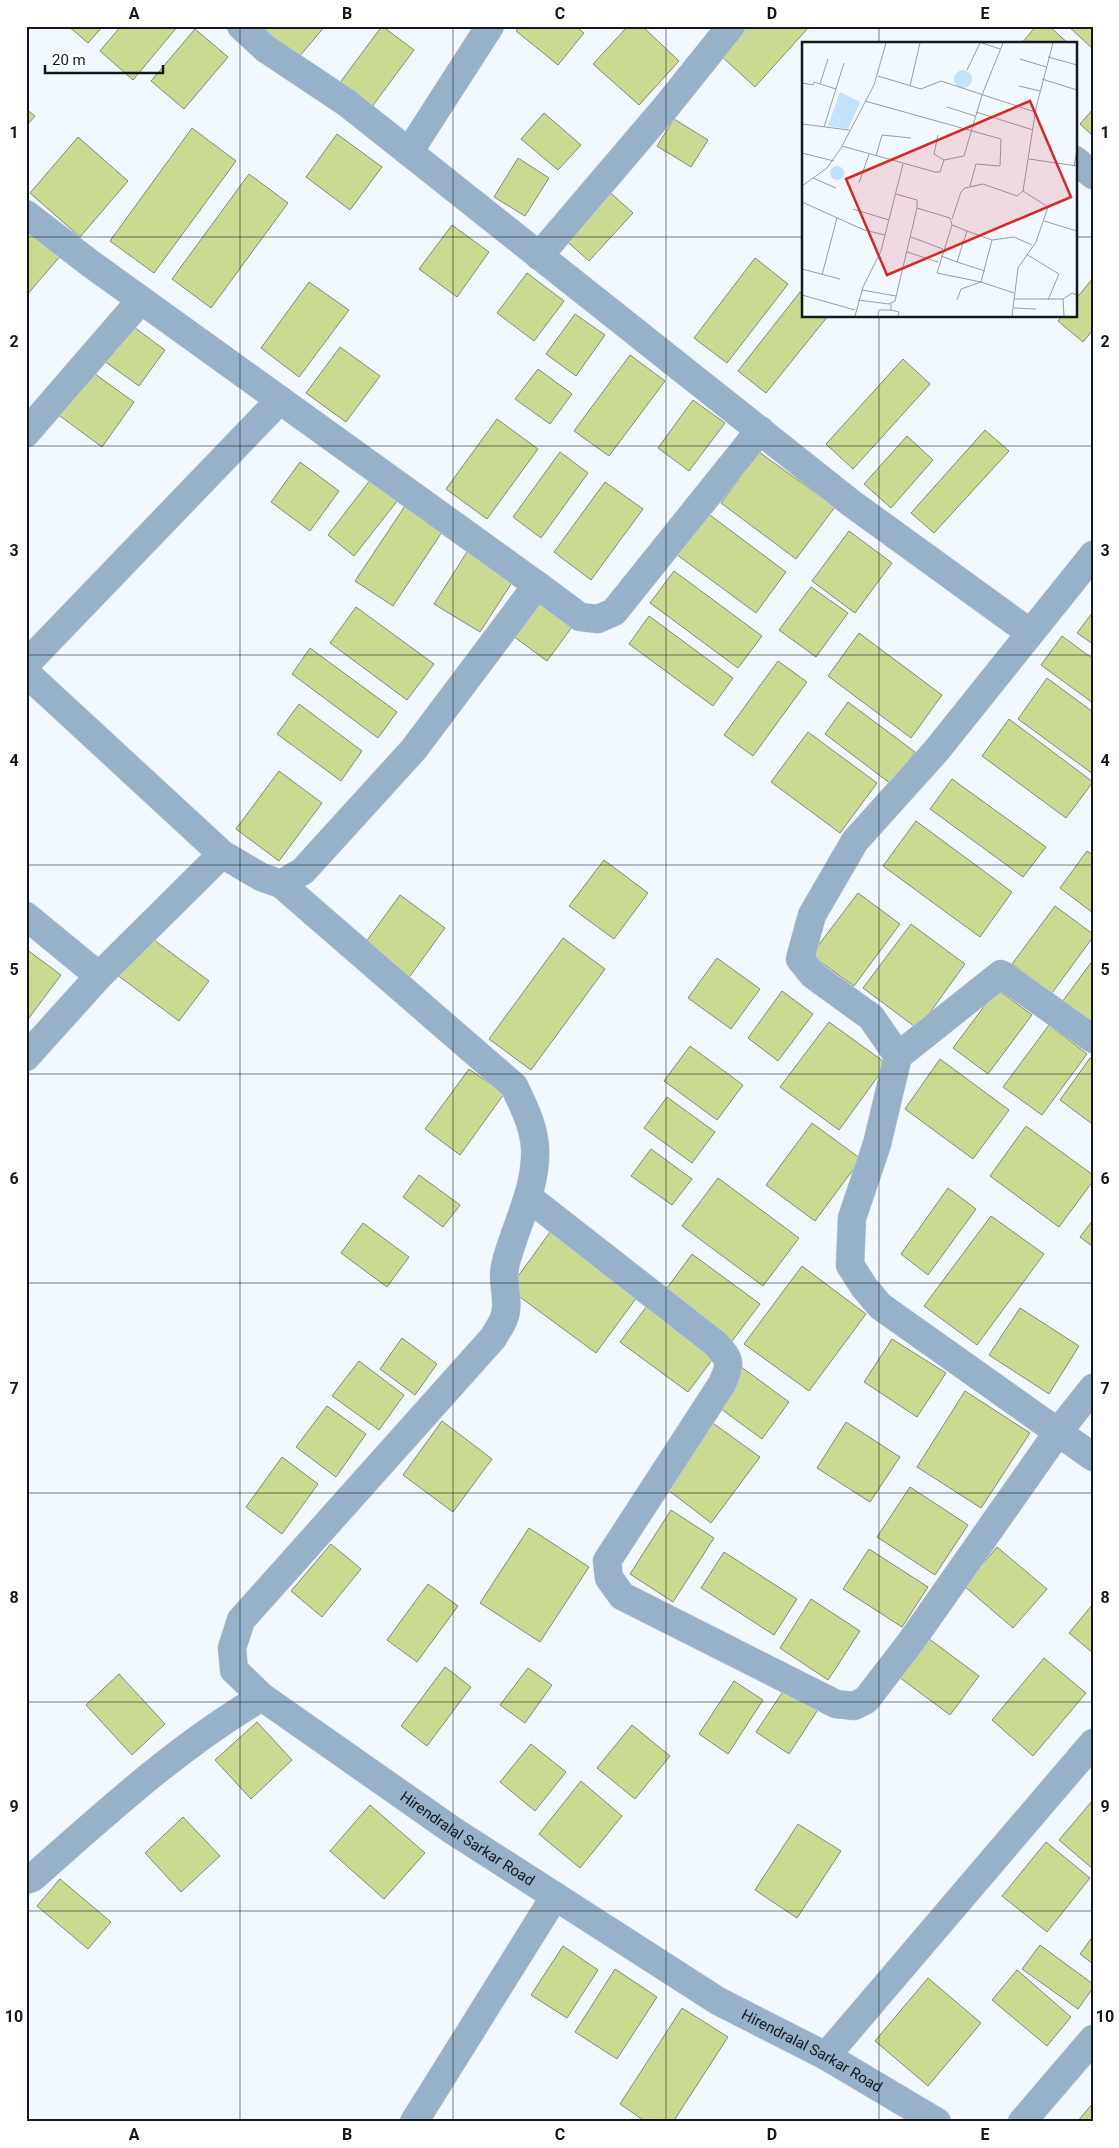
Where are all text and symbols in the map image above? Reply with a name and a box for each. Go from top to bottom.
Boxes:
text: A [129,4,140,23]
text: B [342,4,352,23]
text: C [555,4,565,23]
text: D [767,4,777,23]
text: E [981,4,990,23]
scale bar [45,42,162,74]
inset map [802,42,1076,318]
text: 20 m [52,51,86,69]
text: 1 [9,123,19,142]
text: 1 [1100,123,1110,142]
text: 2 [9,332,19,351]
text: 2 [1100,332,1110,351]
text: 3 [9,541,19,560]
text: 3 [1100,541,1110,560]
text: 4 [9,751,19,770]
text: 4 [1100,751,1110,770]
text: 5 [9,960,19,979]
text: 5 [1100,960,1110,979]
text: 6 [9,1169,19,1188]
text: 6 [1100,1169,1110,1188]
text: 7 [9,1379,19,1398]
text: 7 [1100,1379,1110,1398]
text: 8 [9,1588,19,1607]
text: 8 [1100,1588,1110,1607]
street label: Hirendralal Sarkar Road [397,1788,538,1890]
text: 9 [9,1797,19,1816]
text: 9 [1100,1797,1110,1816]
street label: Hirendralal Sarkar Road [739,2006,886,2096]
text: 10 [5,2007,23,2026]
text: 10 [1096,2007,1114,2026]
text: A [129,2125,140,2144]
text: B [342,2125,352,2144]
text: C [555,2125,565,2144]
text: D [767,2125,777,2144]
text: E [981,2125,990,2144]

